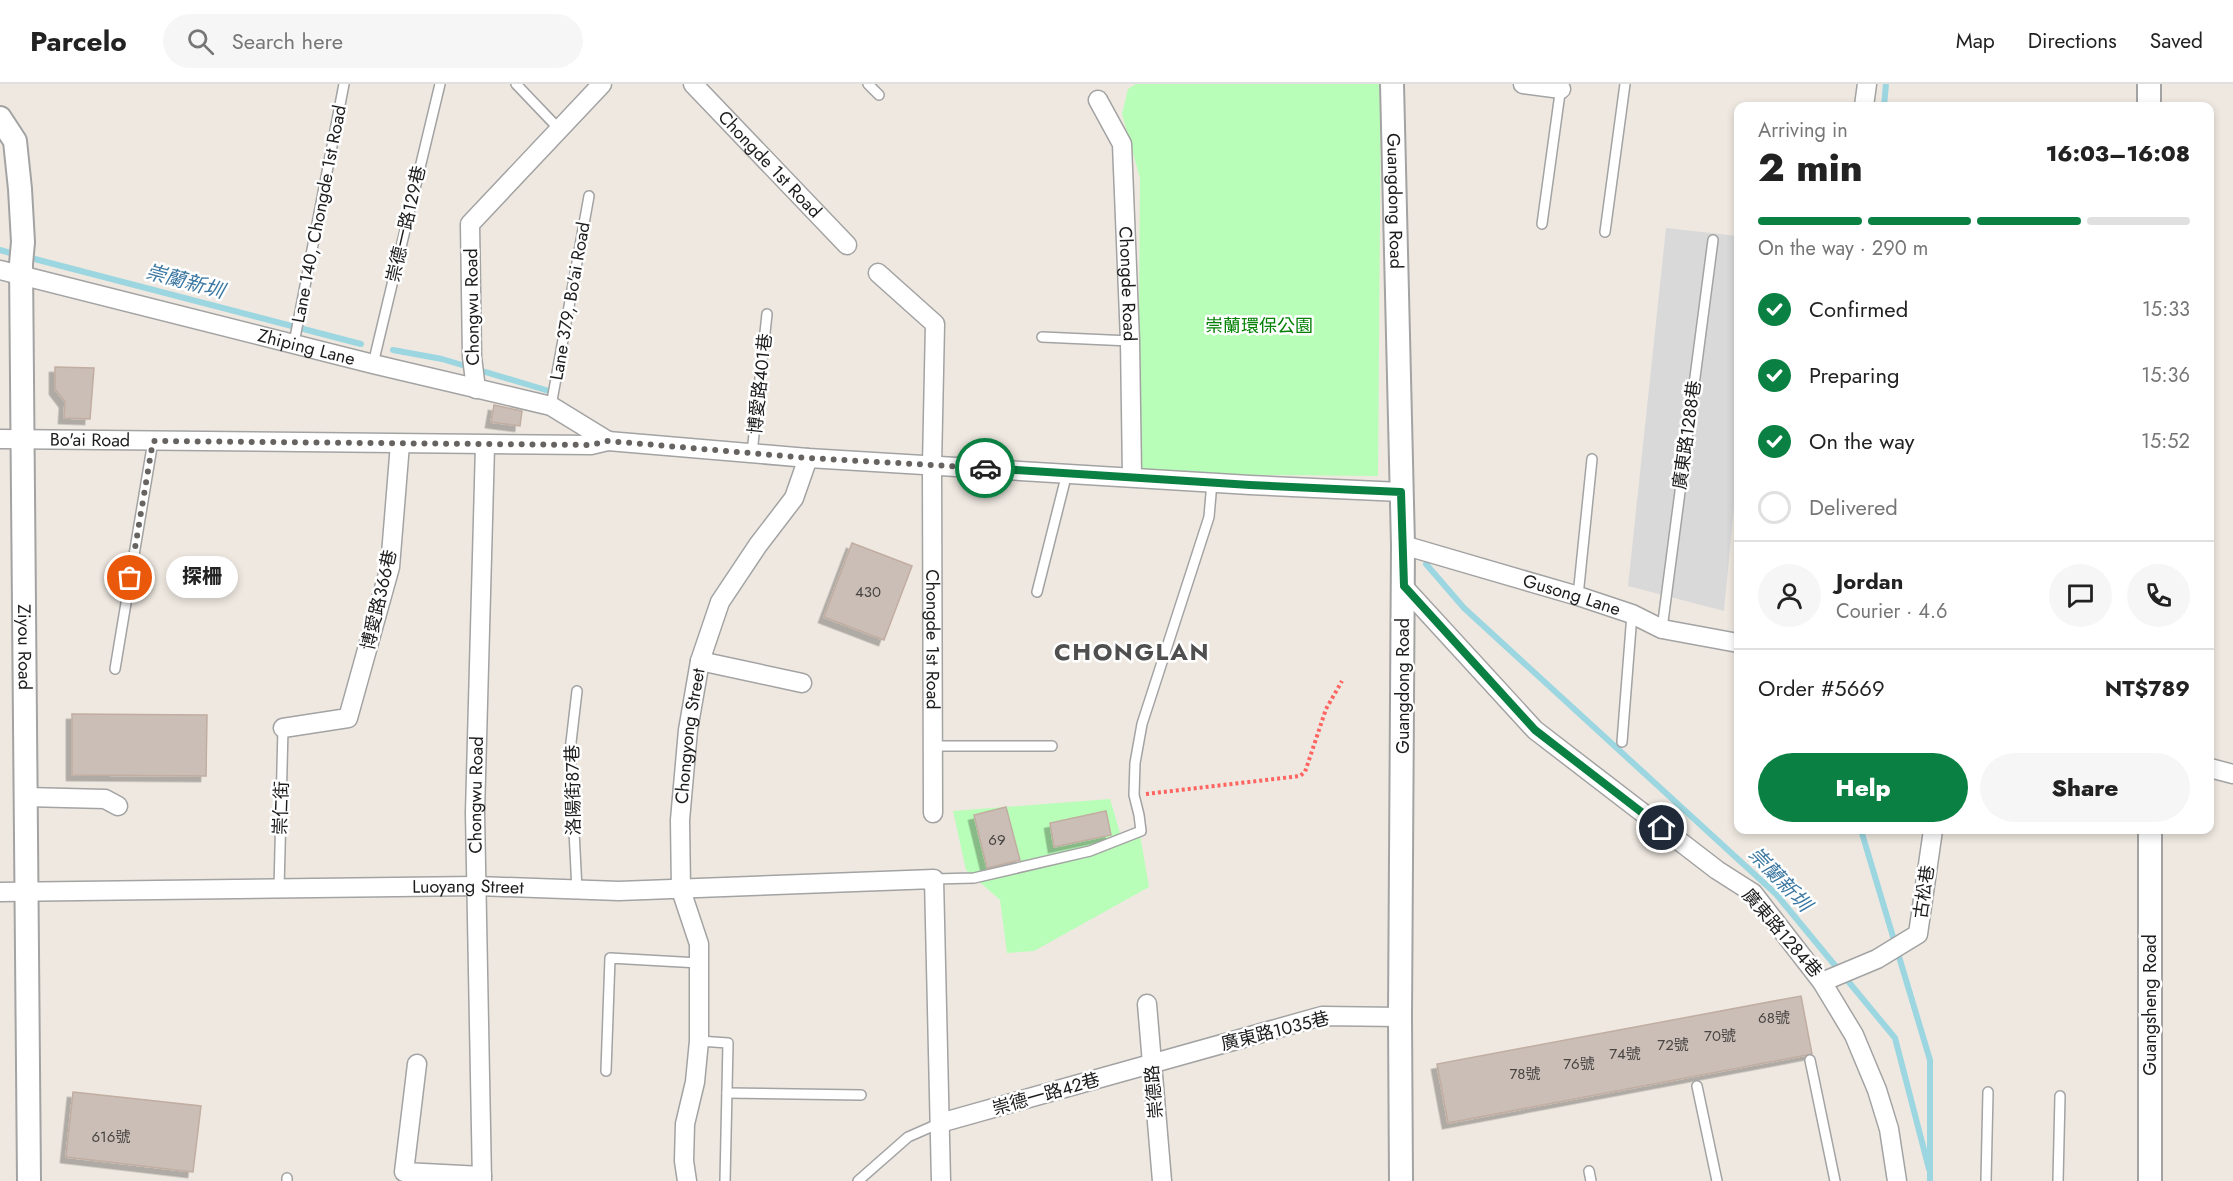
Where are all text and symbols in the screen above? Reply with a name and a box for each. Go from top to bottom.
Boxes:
search box [163,14,583,68]
text: Parcelo [30,21,127,62]
icon: search [184,25,217,58]
text: Search here [232,25,343,57]
text: Map [1956,26,1995,56]
text: Directions [2028,26,2117,56]
text: Saved [2150,26,2203,56]
street label: Lane 140, Chongde 1st Road [285,103,353,325]
street label: Chongde 1st Road [712,105,828,224]
text: Arriving in [1758,116,1848,145]
street label: Guangdong Road [1380,133,1409,269]
text: 16:03–16:08 [2046,137,2190,169]
text: 2 min [1758,139,1863,196]
street label: 崇德一路129巷 [380,163,432,285]
street label: Lane 379, Bo'ai Road [543,220,597,382]
street label: Chongde Road [1112,226,1143,342]
text: On the way · 290 m [1758,234,1928,263]
street label: Chongwu Road [458,248,486,366]
water label: 崇蘭新圳 [142,257,230,307]
icon: check [1758,293,1791,326]
text: Confirmed [1809,293,1908,325]
text: 15:33 [2142,295,2190,324]
park label: 崇蘭環保公園 [1205,313,1313,339]
street label: Zhiping Lane [255,322,358,372]
street label: 博愛路401巷 [742,332,778,436]
icon: check [1758,359,1791,392]
text: Preparing [1809,359,1900,391]
text: 15:36 [2141,361,2190,390]
street label: 廣東路1288巷 [1666,379,1708,491]
icon: check [1758,425,1791,458]
text: On the way [1809,425,1914,457]
street label: Bo'ai Road [50,427,130,453]
text: 15:52 [2141,427,2190,456]
courier [955,438,1015,498]
icon: car [969,452,1002,485]
text: Delivered [1809,491,1898,523]
street label: 博愛路366巷 [355,547,403,653]
pin [104,552,155,603]
callout: 探柵 [166,557,238,599]
icon: bag [113,561,146,594]
text: 探柵 [182,562,222,591]
button: person [1758,564,1821,627]
button: chat [2049,564,2112,627]
button: phone [2127,564,2190,627]
text: Jordan [1836,565,1903,597]
street label: Gusong Lane [1520,568,1624,622]
street label: Chongde 1st Road [919,569,946,710]
house number: 430 [855,581,881,603]
text: Courier · 4.6 [1836,597,1948,626]
street label: Ziyou Road [11,604,38,690]
street label: Guangdong Road [1390,618,1416,754]
district label: CHONGLAN [1054,634,1210,669]
street label: Chongyong Street [668,665,712,805]
text: Order #5669 [1758,672,1885,704]
text: NT$789 [2105,672,2190,704]
street label: Chongwu Road [462,736,490,854]
street label: 洛陽街87巷 [559,744,587,836]
button: Help [1758,753,1968,822]
button: Share [1980,753,2190,822]
street label: 崇仁街 [267,781,295,835]
pin [1636,802,1687,853]
icon: home [1645,811,1678,844]
house number: 69 [988,829,1006,851]
water label: 崇蘭新圳 [1741,841,1820,920]
street label: 古松巷 [1907,863,1941,921]
street label: Luoyang Street [412,873,525,901]
street label: 廣東路1284巷 [1736,883,1828,983]
street label: Guangsheng Road [2137,934,2163,1076]
street label: 廣東路1035巷 [1218,1005,1332,1057]
house number: 68號 [1758,1007,1790,1029]
house number: 70號 [1704,1025,1736,1047]
house number: 72號 [1657,1034,1689,1056]
house number: 74號 [1609,1043,1641,1065]
house number: 76號 [1563,1053,1595,1075]
house number: 78號 [1509,1063,1541,1085]
street label: 崇德路 [1139,1064,1169,1120]
street label: 崇德一路42巷 [989,1066,1103,1122]
house number: 616號 [91,1126,131,1148]

